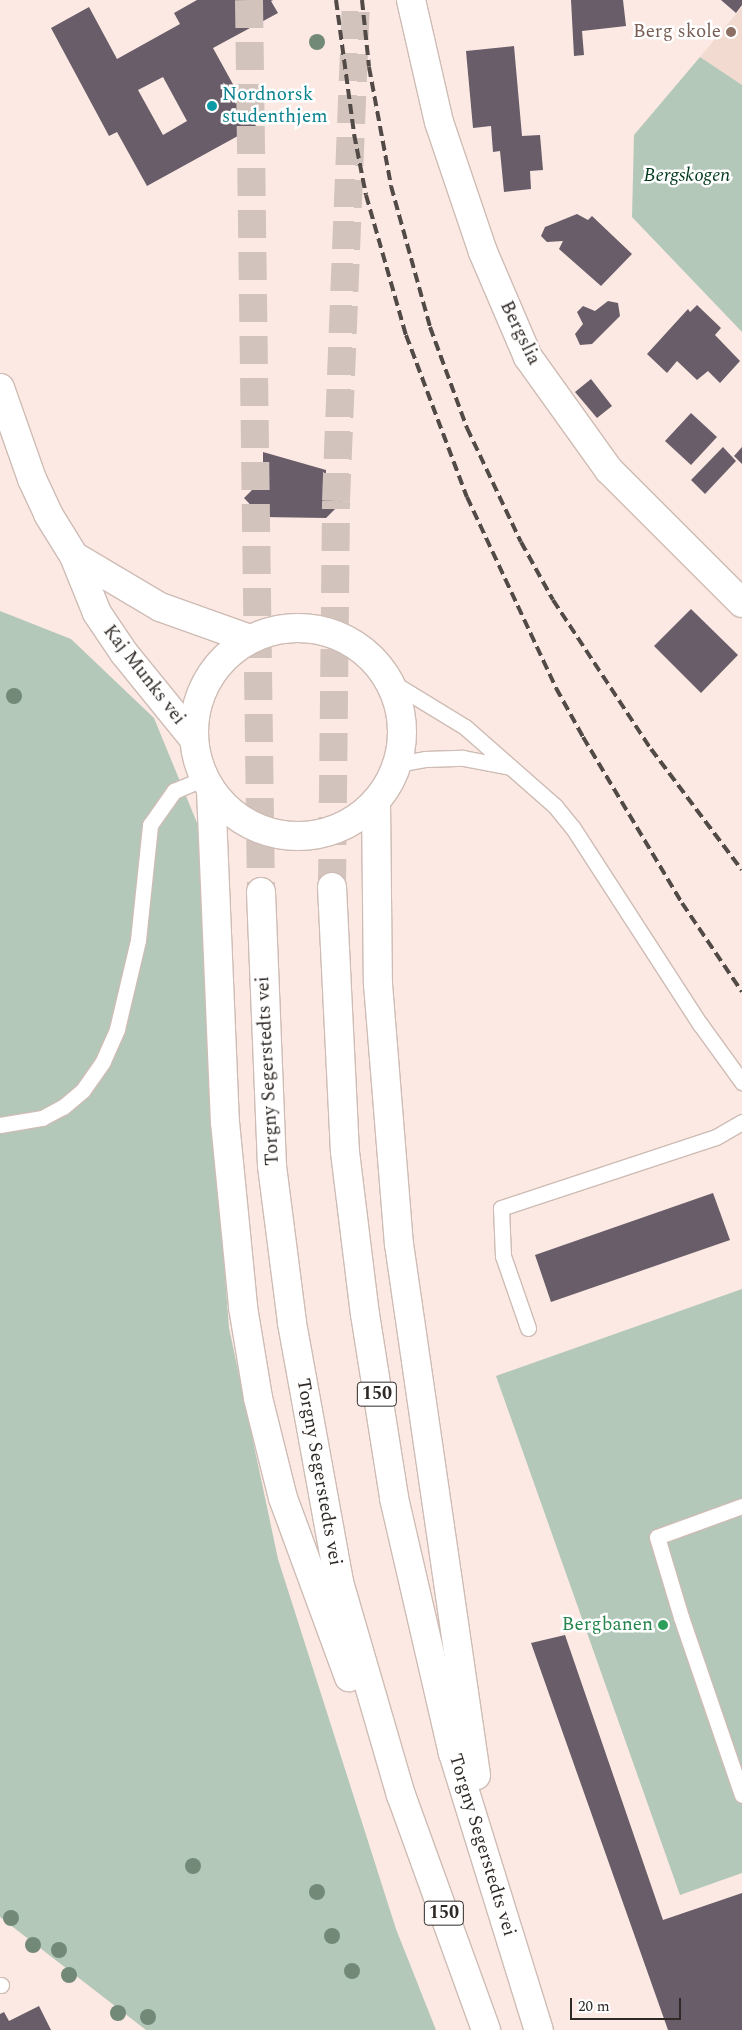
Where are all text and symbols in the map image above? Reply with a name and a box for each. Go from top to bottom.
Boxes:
place label: Berg skole [633,21,721,43]
marker: Berg skole [725,26,737,38]
place label: Nordnorsk studenthjem [222,84,327,128]
marker: Nordnorsk studenthjem [206,100,218,112]
park label: Bergskogen [644,165,730,187]
street label: Bergslia [495,297,545,369]
street label: Kaj Munks vei [98,620,190,730]
street label: Torgny Segerstedts vei [252,976,284,1166]
street label: Torgny Segerstedts vei [291,1377,347,1567]
road number: 150 [356,1378,398,1410]
place label: Bergbanen [562,1614,653,1636]
marker: Bergbanen [657,1619,669,1631]
street label: Torgny Segerstedts vei [443,1751,521,1939]
road number: 150 [423,1898,465,1929]
scale bar [572,1988,683,2020]
text: 20 m [578,1995,610,2018]

